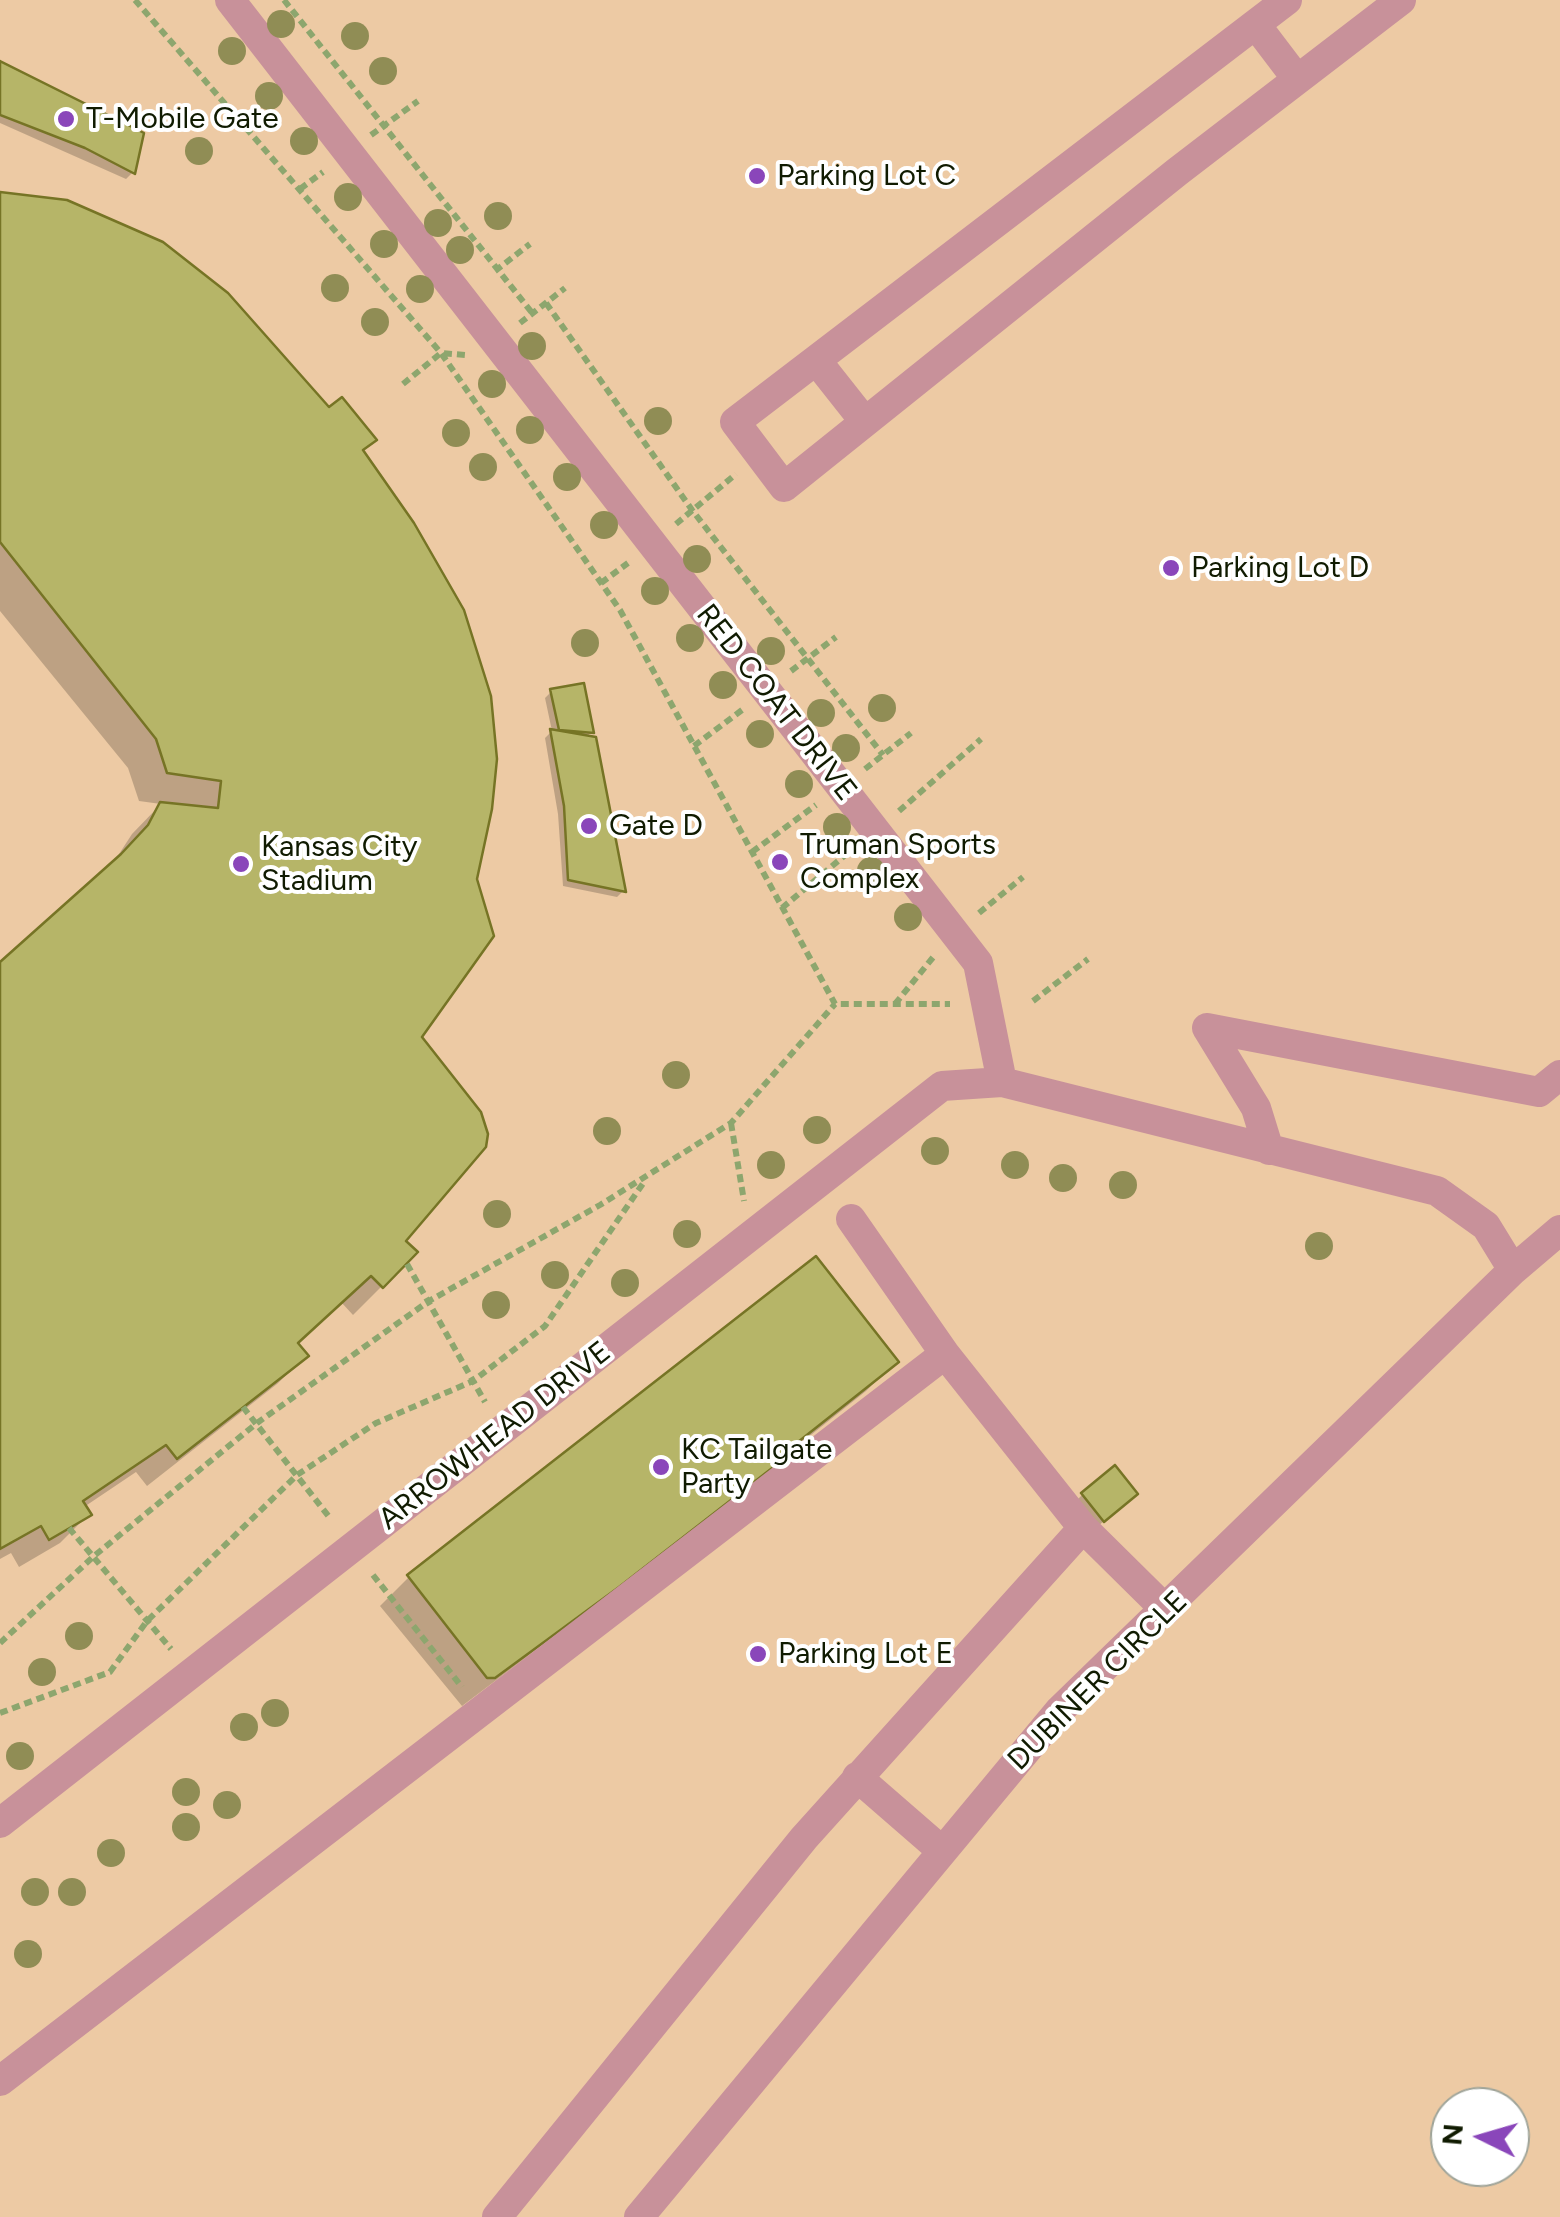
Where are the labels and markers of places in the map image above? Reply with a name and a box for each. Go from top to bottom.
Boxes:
place label: T-Mobile Gate [86,101,279,137]
marker: T-Mobile Gate [55,108,77,130]
place label: Parking Lot C [777,158,956,194]
marker: Parking Lot C [746,165,768,187]
place label: Parking Lot D [1191,550,1369,586]
marker: Parking Lot D [1160,557,1182,579]
place label: Gate D [609,808,703,844]
marker: Gate D [578,815,600,837]
place label: Truman Sports Complex [800,827,996,898]
place label: Kansas City Stadium [261,829,417,900]
marker: Truman Sports Complex [769,851,791,873]
marker: Kansas City Stadium [230,853,252,875]
place label: KC Tailgate Party [681,1432,832,1502]
marker: KC Tailgate Party [650,1456,672,1478]
place label: Parking Lot E [778,1636,953,1672]
marker: Parking Lot E [747,1643,769,1665]

